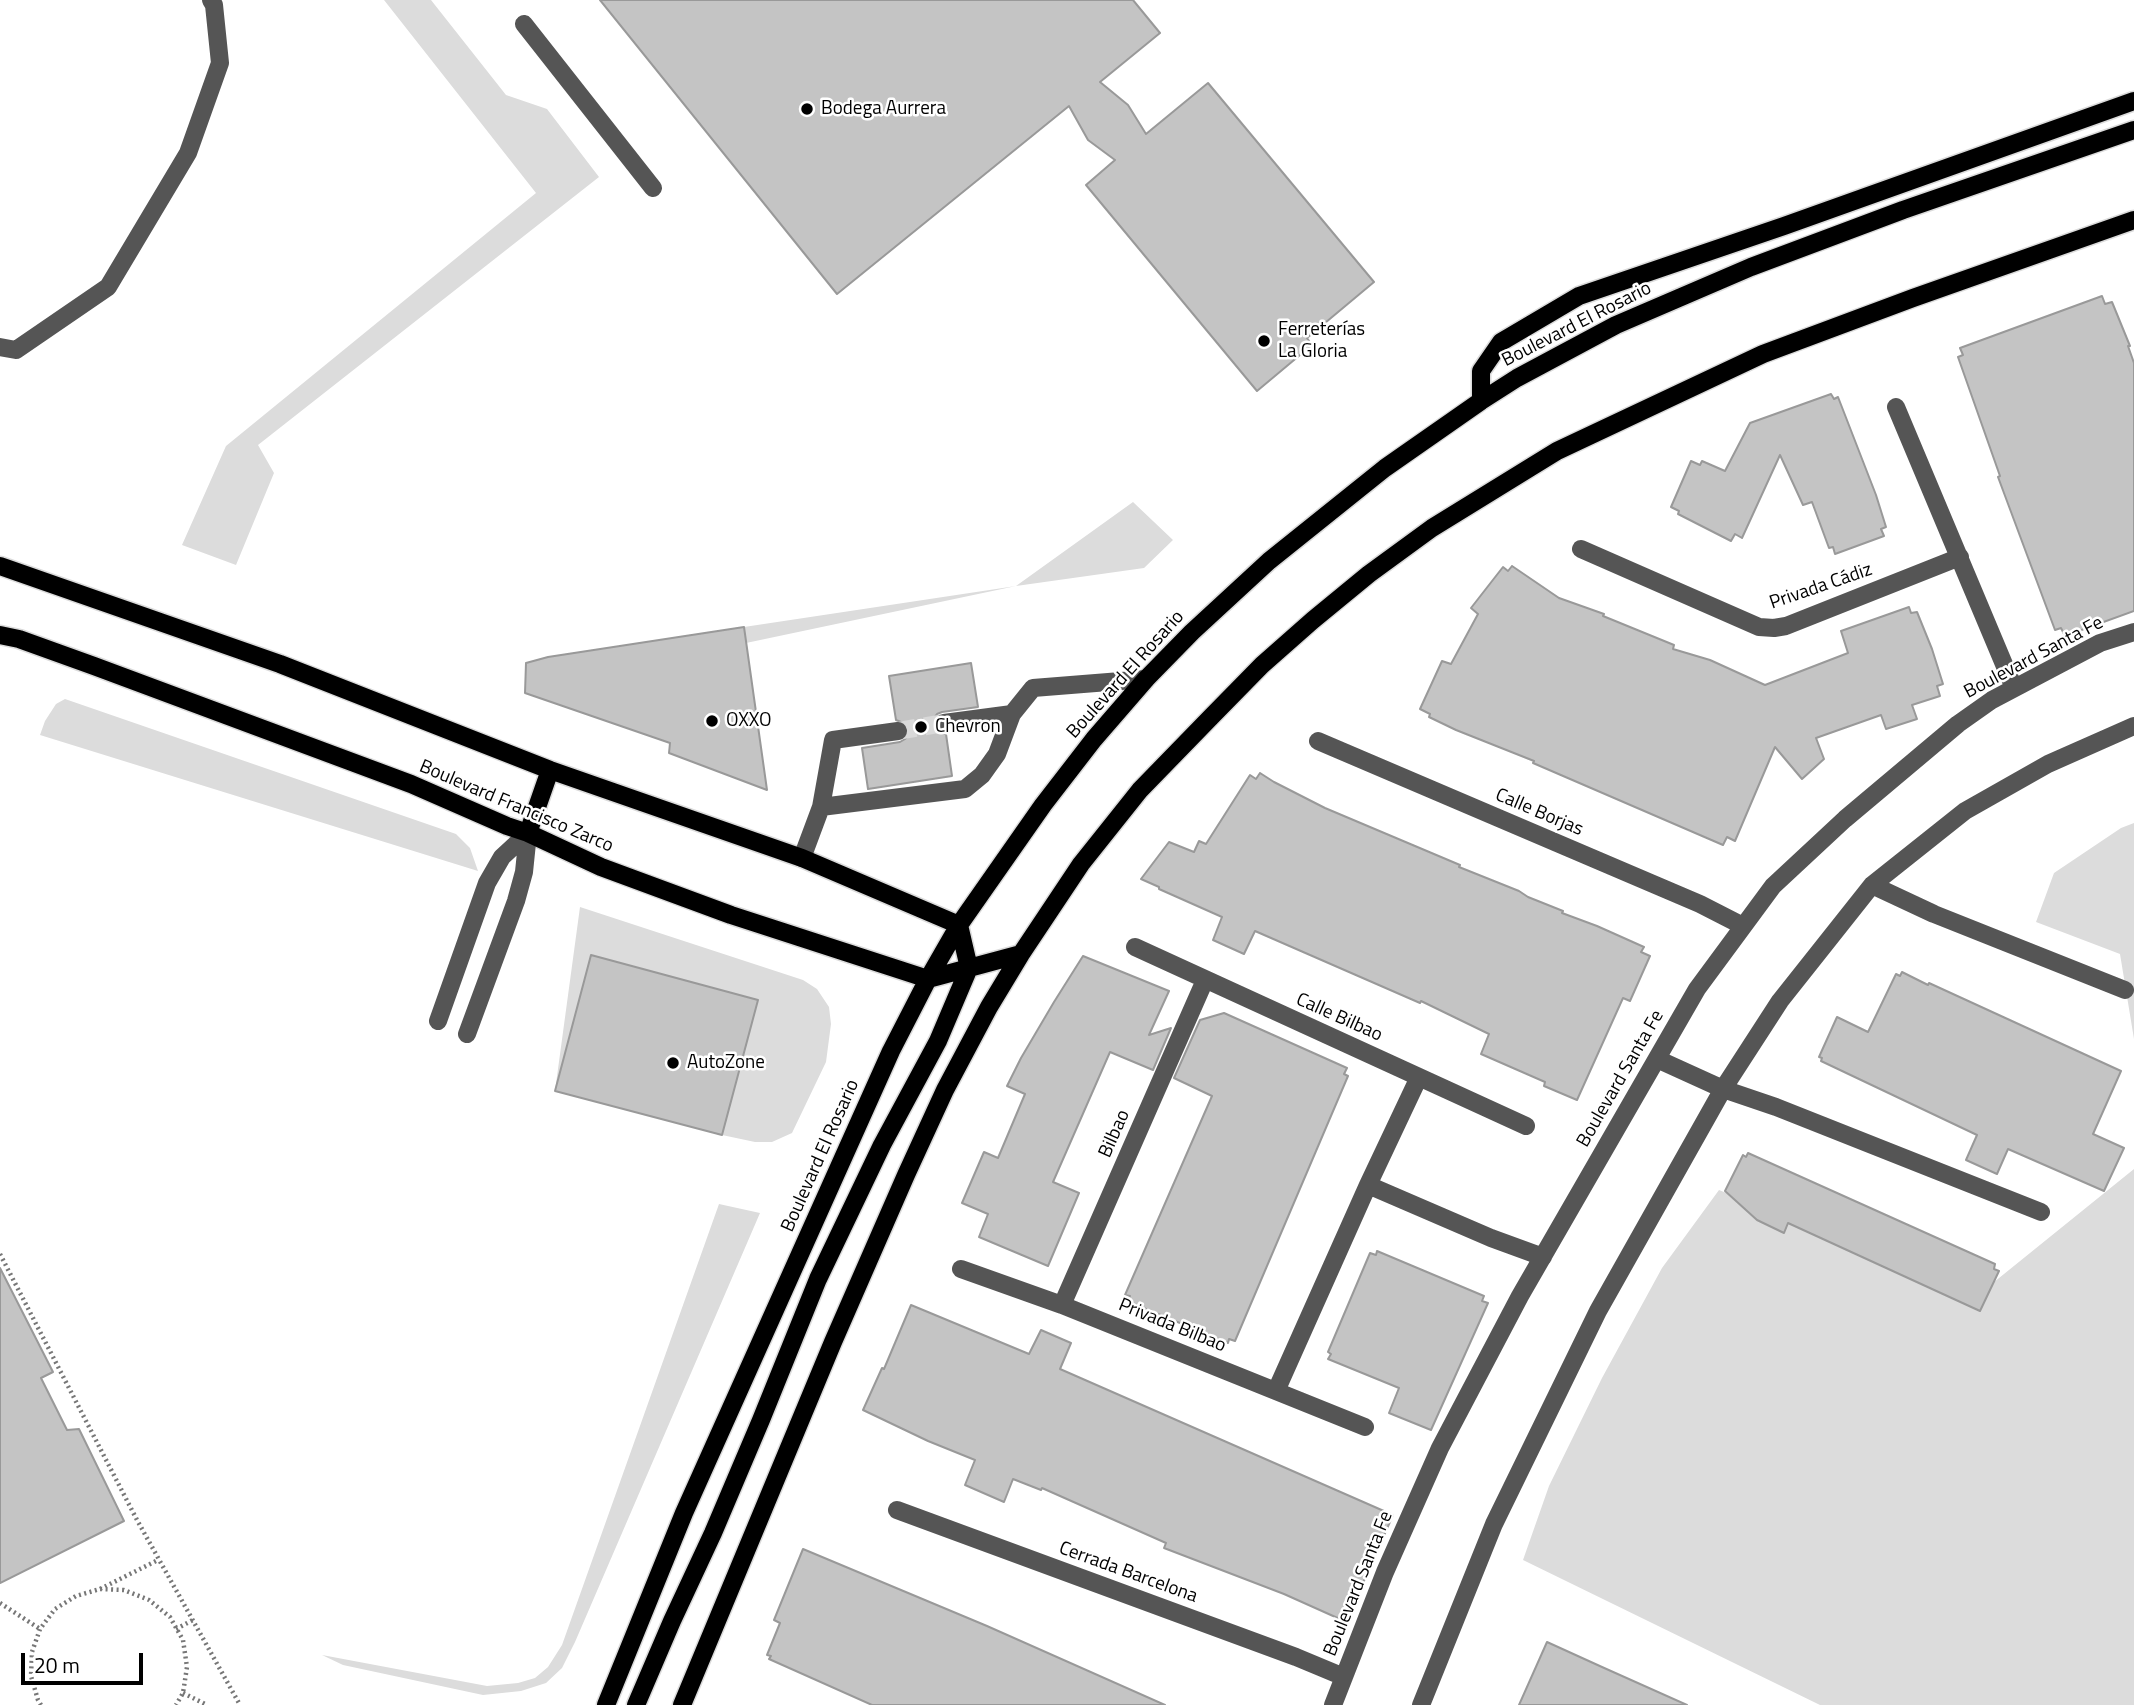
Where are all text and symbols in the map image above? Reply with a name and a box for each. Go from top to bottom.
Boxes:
place label: Bodega Aurrera [821,98,946,120]
marker: Bodega Aurrera [799,101,815,117]
street label: Boulevard El Rosario [1499,278,1655,372]
place label: Ferreterías La Gloria [1278,319,1365,363]
marker: Ferreterías La Gloria [1256,333,1272,349]
street label: Privada Cádiz [1767,559,1875,615]
street label: Boulevard El Rosario [1062,606,1190,744]
street label: Boulevard Santa Fe [1961,612,2107,704]
place label: OXXO [726,710,772,732]
marker: OXXO [704,713,720,729]
place label: Chevron [935,716,1001,738]
marker: Chevron [913,719,929,735]
street label: Boulevard Francisco Zarco [416,756,616,858]
street label: Calle Borjas [1492,784,1586,842]
street label: Calle Bilbao [1292,989,1386,1047]
street label: Boulevard Santa Fe [1573,1006,1669,1152]
place label: AutoZone [687,1052,765,1074]
marker: AutoZone [665,1055,681,1071]
street label: Boulevard El Rosario [777,1076,865,1236]
street label: Bilbao [1094,1107,1136,1161]
street label: Privada Bilbao [1115,1294,1229,1358]
street label: Boulevard Santa Fe [1320,1508,1398,1660]
street label: Cerrada Barcelona [1056,1537,1200,1609]
scale bar [24,1638,147,1682]
text: 20 m [34,1649,80,1681]

